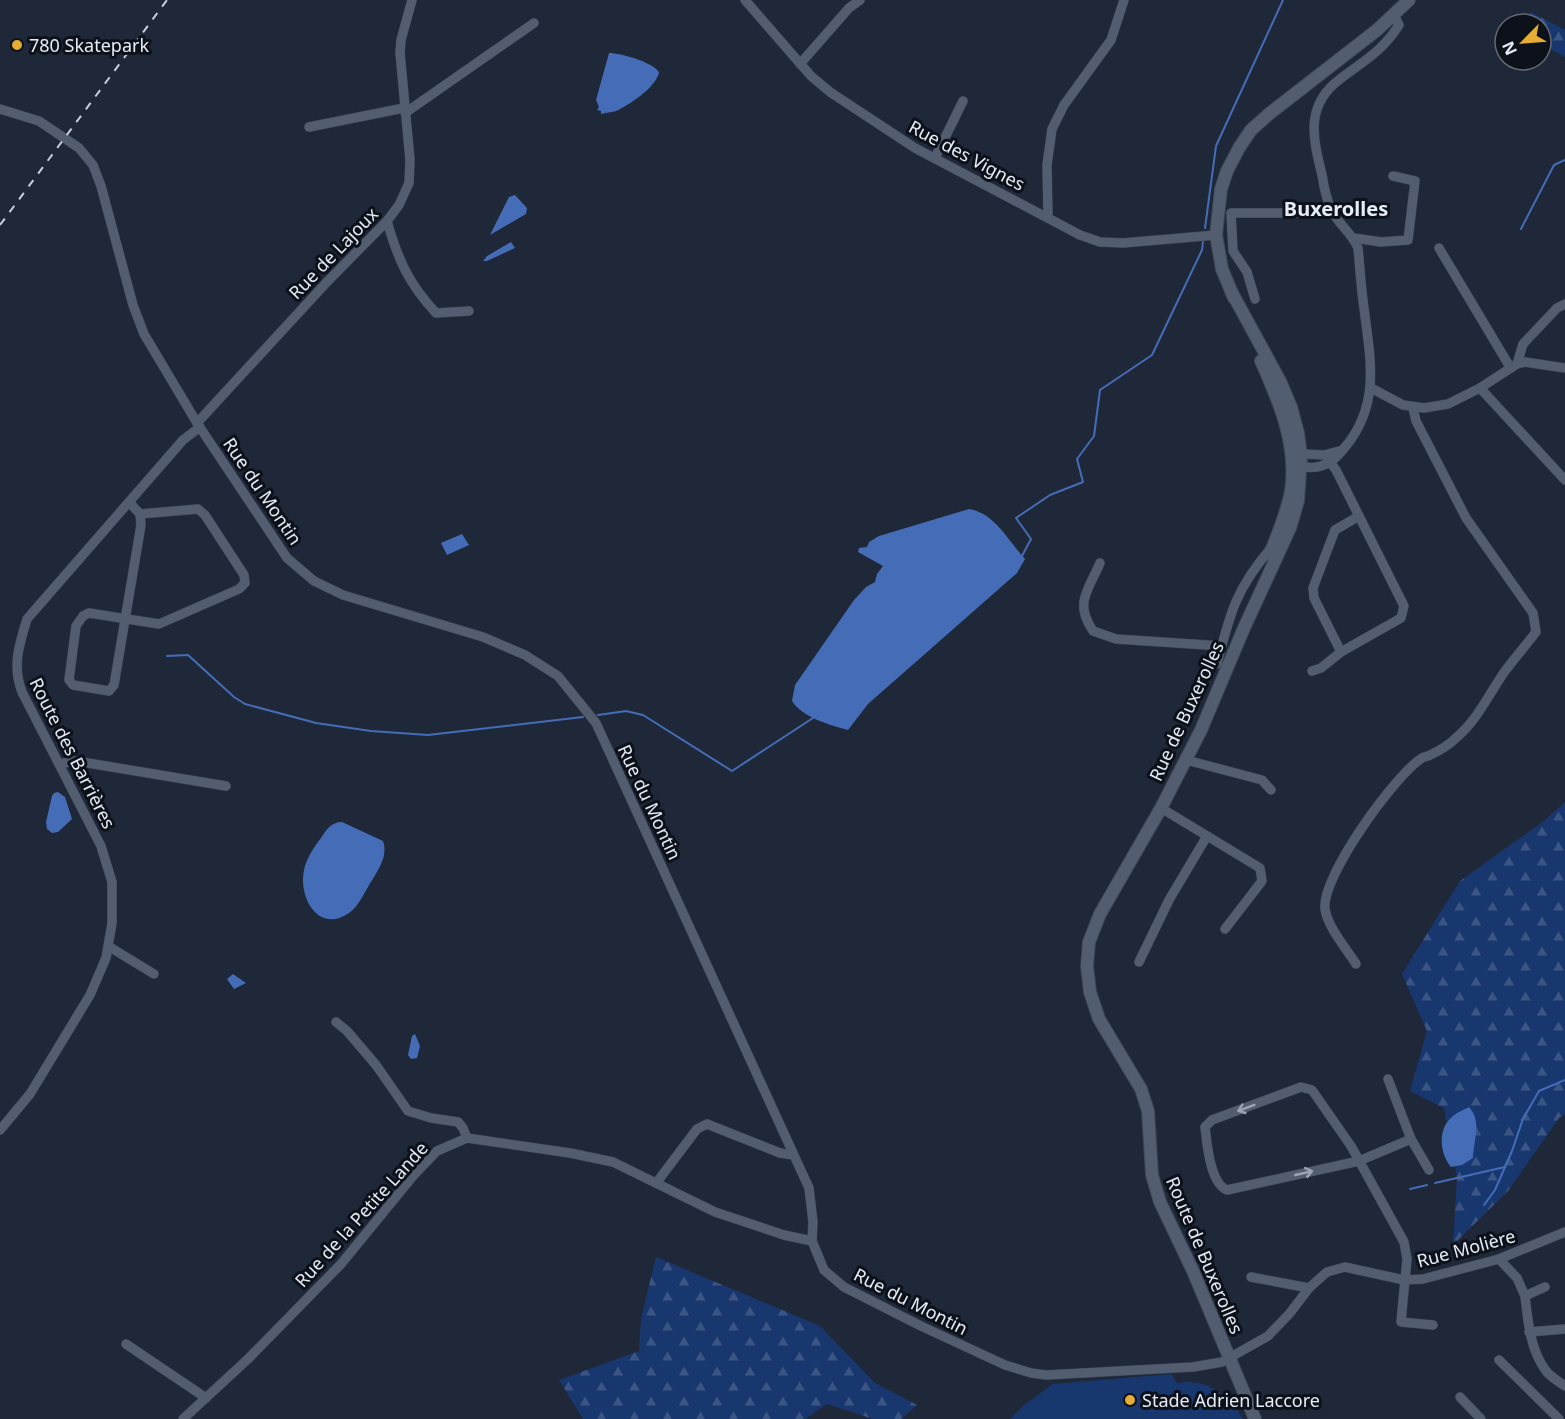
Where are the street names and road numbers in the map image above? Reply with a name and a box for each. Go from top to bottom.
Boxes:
street label: Rue des Vignes [905,114,1029,196]
street label: Rue de Lajoux [283,202,383,304]
street label: Rue du Montin [218,433,308,549]
street label: Rue de Buxerolles [1143,637,1229,785]
street label: Route des Barrières [25,673,121,833]
street label: Rue du Montin [613,740,687,864]
street label: Rue de la Petite Lande [289,1136,433,1292]
street label: Route de Buxerolles [1161,1173,1249,1337]
street label: Rue Molière [1414,1223,1518,1273]
street label: Rue du Montin [850,1262,972,1340]

